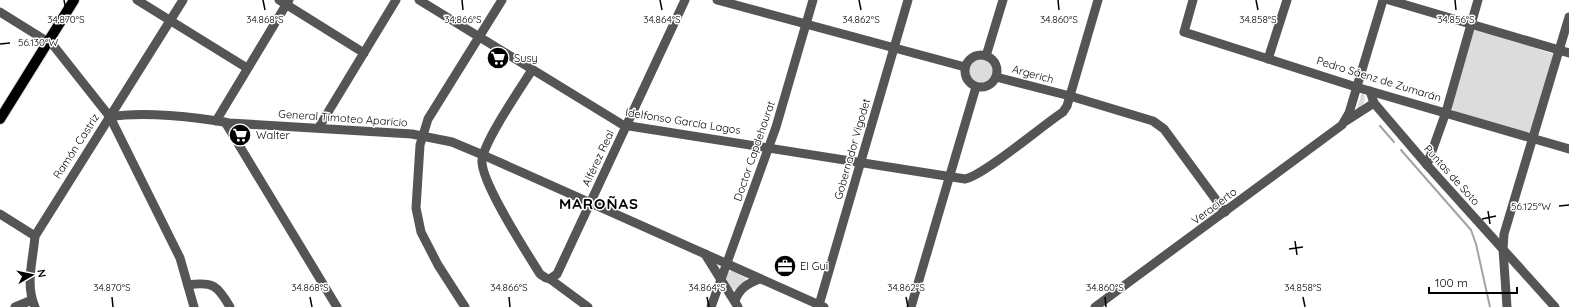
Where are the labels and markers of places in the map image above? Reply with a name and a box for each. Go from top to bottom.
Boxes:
supermarket icon: Susy [485,45,511,71]
place label: Susy [514,51,538,65]
supermarket icon: Walter [227,122,253,148]
place label: Walter [256,128,291,142]
office icon: El Gui [772,253,798,279]
place label: El Gui [800,259,828,273]

